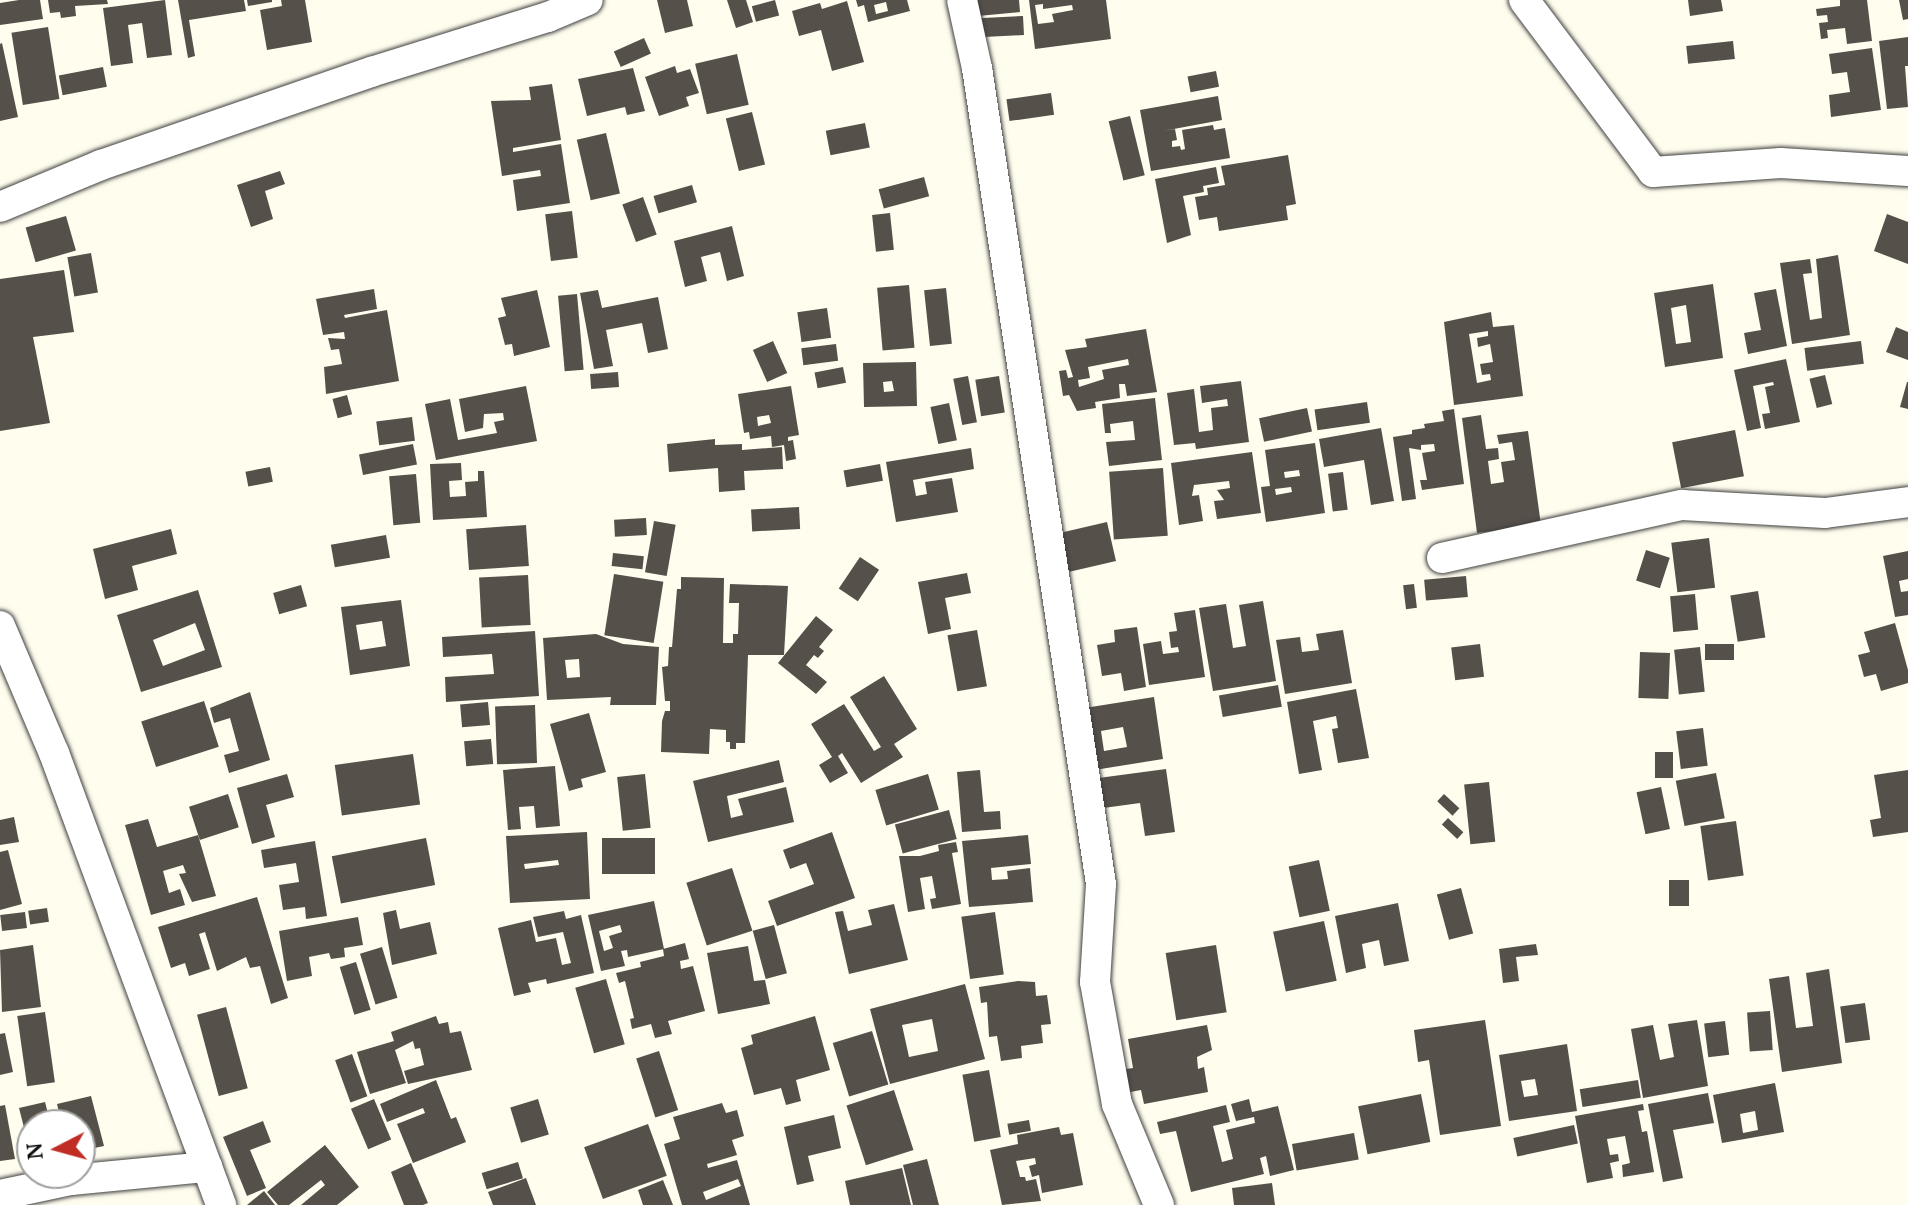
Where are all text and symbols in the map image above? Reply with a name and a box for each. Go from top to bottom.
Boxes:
north arrow [16,1109,96,1189]
text: N [18,1142,49,1161]

